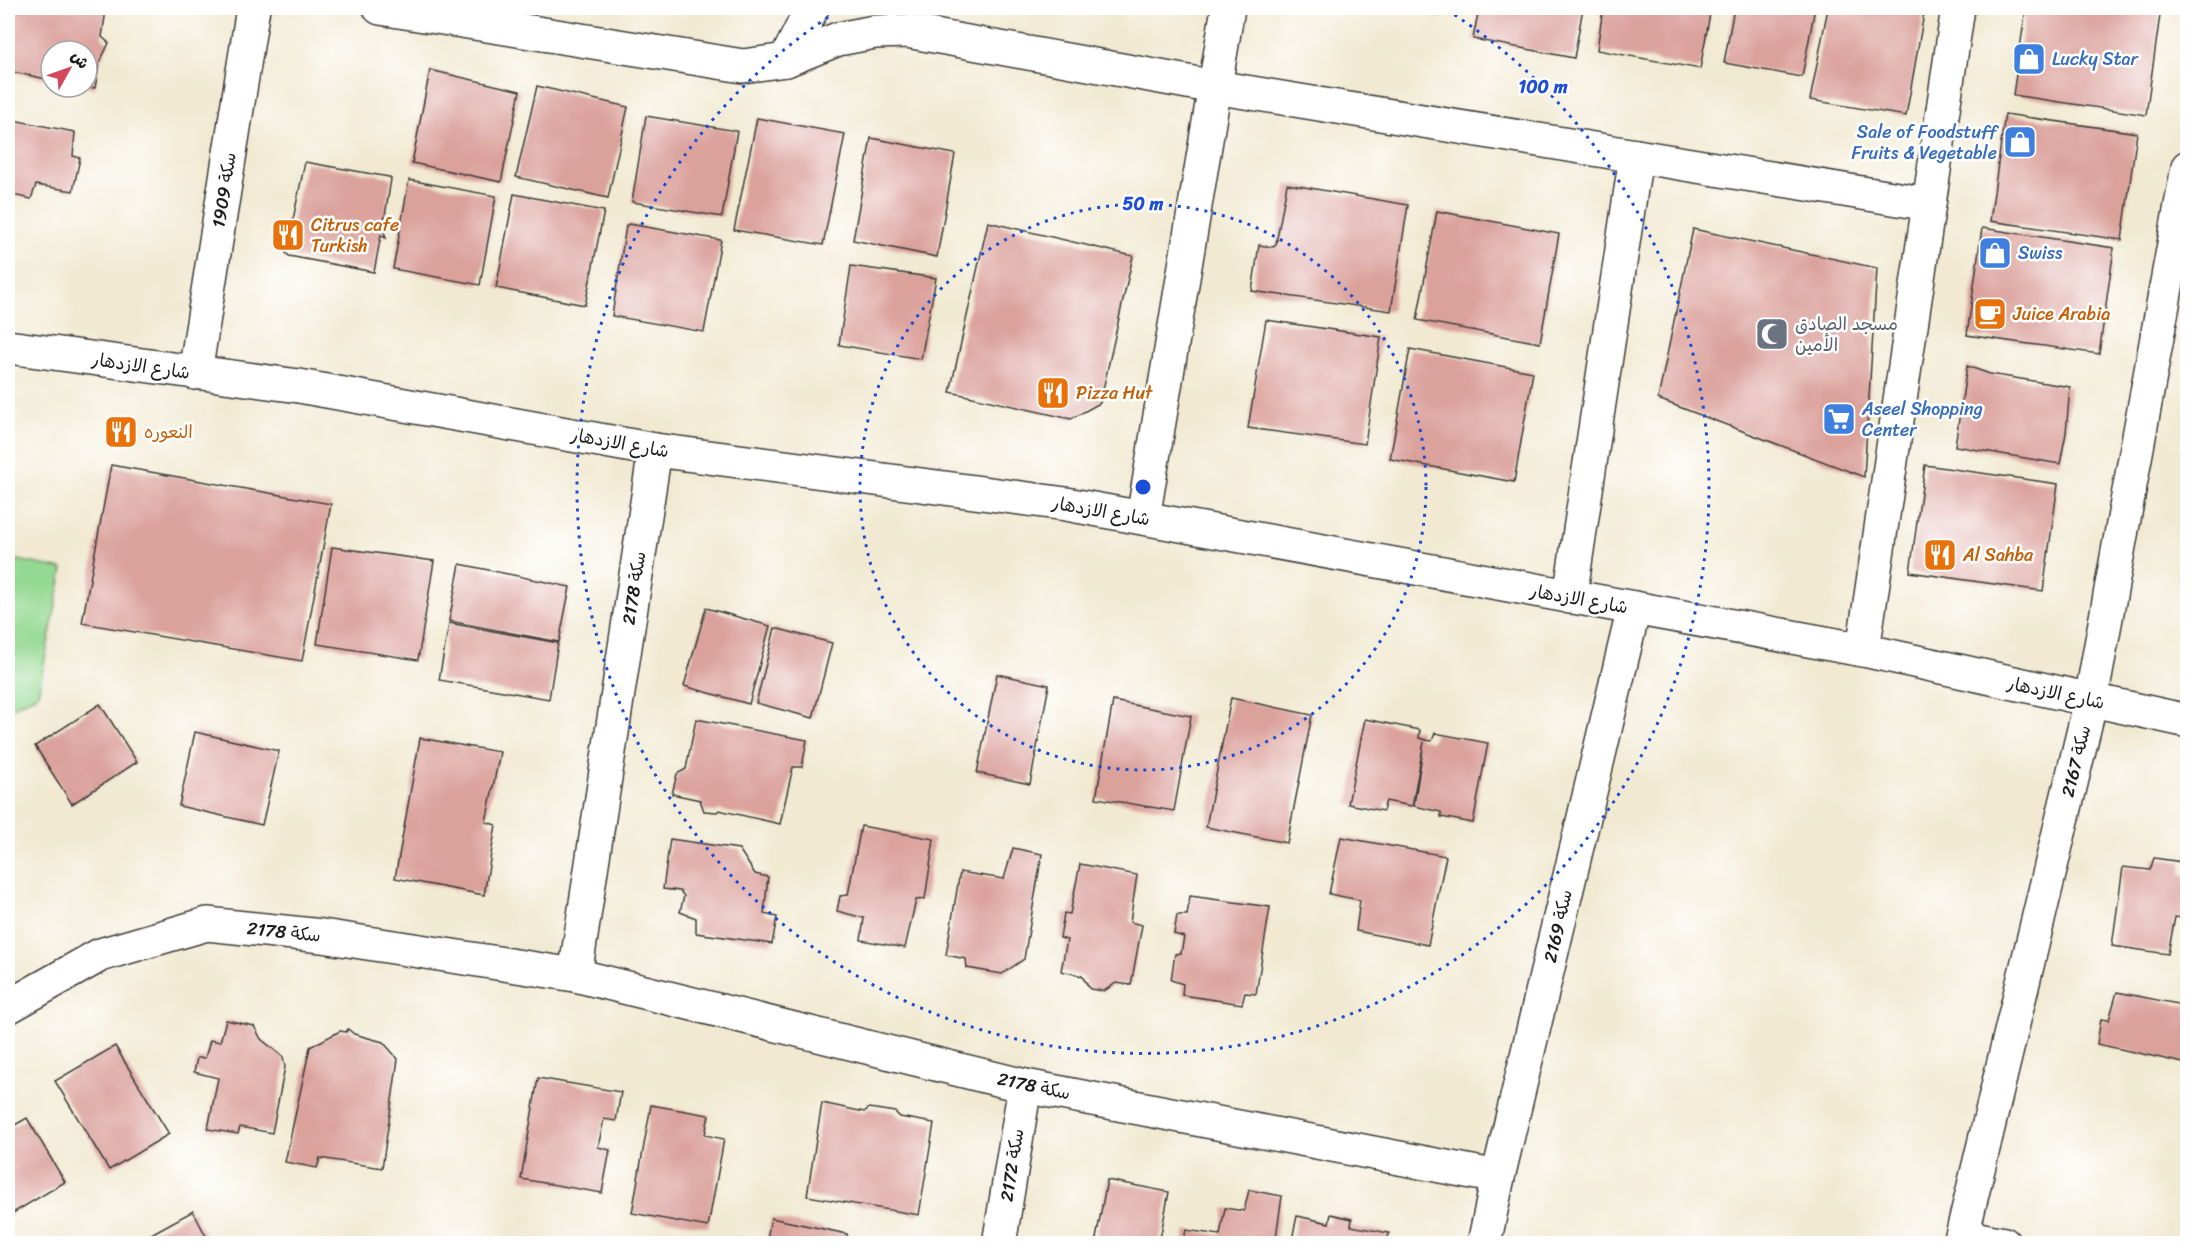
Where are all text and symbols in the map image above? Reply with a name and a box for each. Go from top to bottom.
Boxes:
north arrow [39,39,99,99]
shop icon: Lucky Star [2011,41,2047,77]
place label: Lucky Star [2052,43,2140,75]
text: ش [63,44,97,76]
text: 100 m [1519,71,1568,103]
place label: Sale of Foodstuff Fruits & Vegetable [1851,116,2000,169]
shop icon: Sale of Foodstuff Fruits & Vegetable [2002,124,2038,160]
street label: سكة 1909 [202,150,246,230]
text: 50 m [1123,188,1164,220]
place label: Citrus cafe Turkish [311,209,399,262]
restaurant icon: Citrus cafe Turkish [270,217,306,253]
shop icon: Swiss [1977,235,2013,271]
place label: Swiss [2018,237,2063,269]
cafe icon: Juice Arabia [1972,296,2008,332]
place label: Juice Arabia [2012,298,2110,330]
place label: مسجد الصادق الأمين [1795,308,1898,361]
mosque icon: مسجد الصادق الأمين [1754,316,1790,352]
street label: شارع الازدهار [89,343,192,389]
restaurant icon: Pizza Hut [1035,375,1071,411]
place label: Pizza Hut [1076,377,1153,409]
place label: Aseel Shopping Center [1861,393,1983,446]
supermarket icon: Aseel Shopping Center [1821,401,1857,437]
restaurant icon: النعوره [103,414,139,450]
place label: النعوره [144,416,193,448]
street label: شارع الازدهار [568,418,671,467]
centre of rings [1133,477,1153,497]
street label: شارع الازدهار [1049,486,1152,535]
restaurant icon: Al Sahba [1922,537,1958,573]
place label: Al Sahba [1962,539,2034,571]
street label: سكة 2178 [612,549,656,627]
street label: شارع الازدهار [1527,574,1630,623]
street label: شارع الازدهار [2003,667,2108,719]
street label: سكة 2167 [2052,722,2100,800]
street label: سكة 2169 [1534,886,1582,966]
street label: سكة 2178 [246,912,322,952]
street label: سكة 2178 [995,1063,1073,1109]
street label: سكة 2172 [990,1126,1034,1204]

